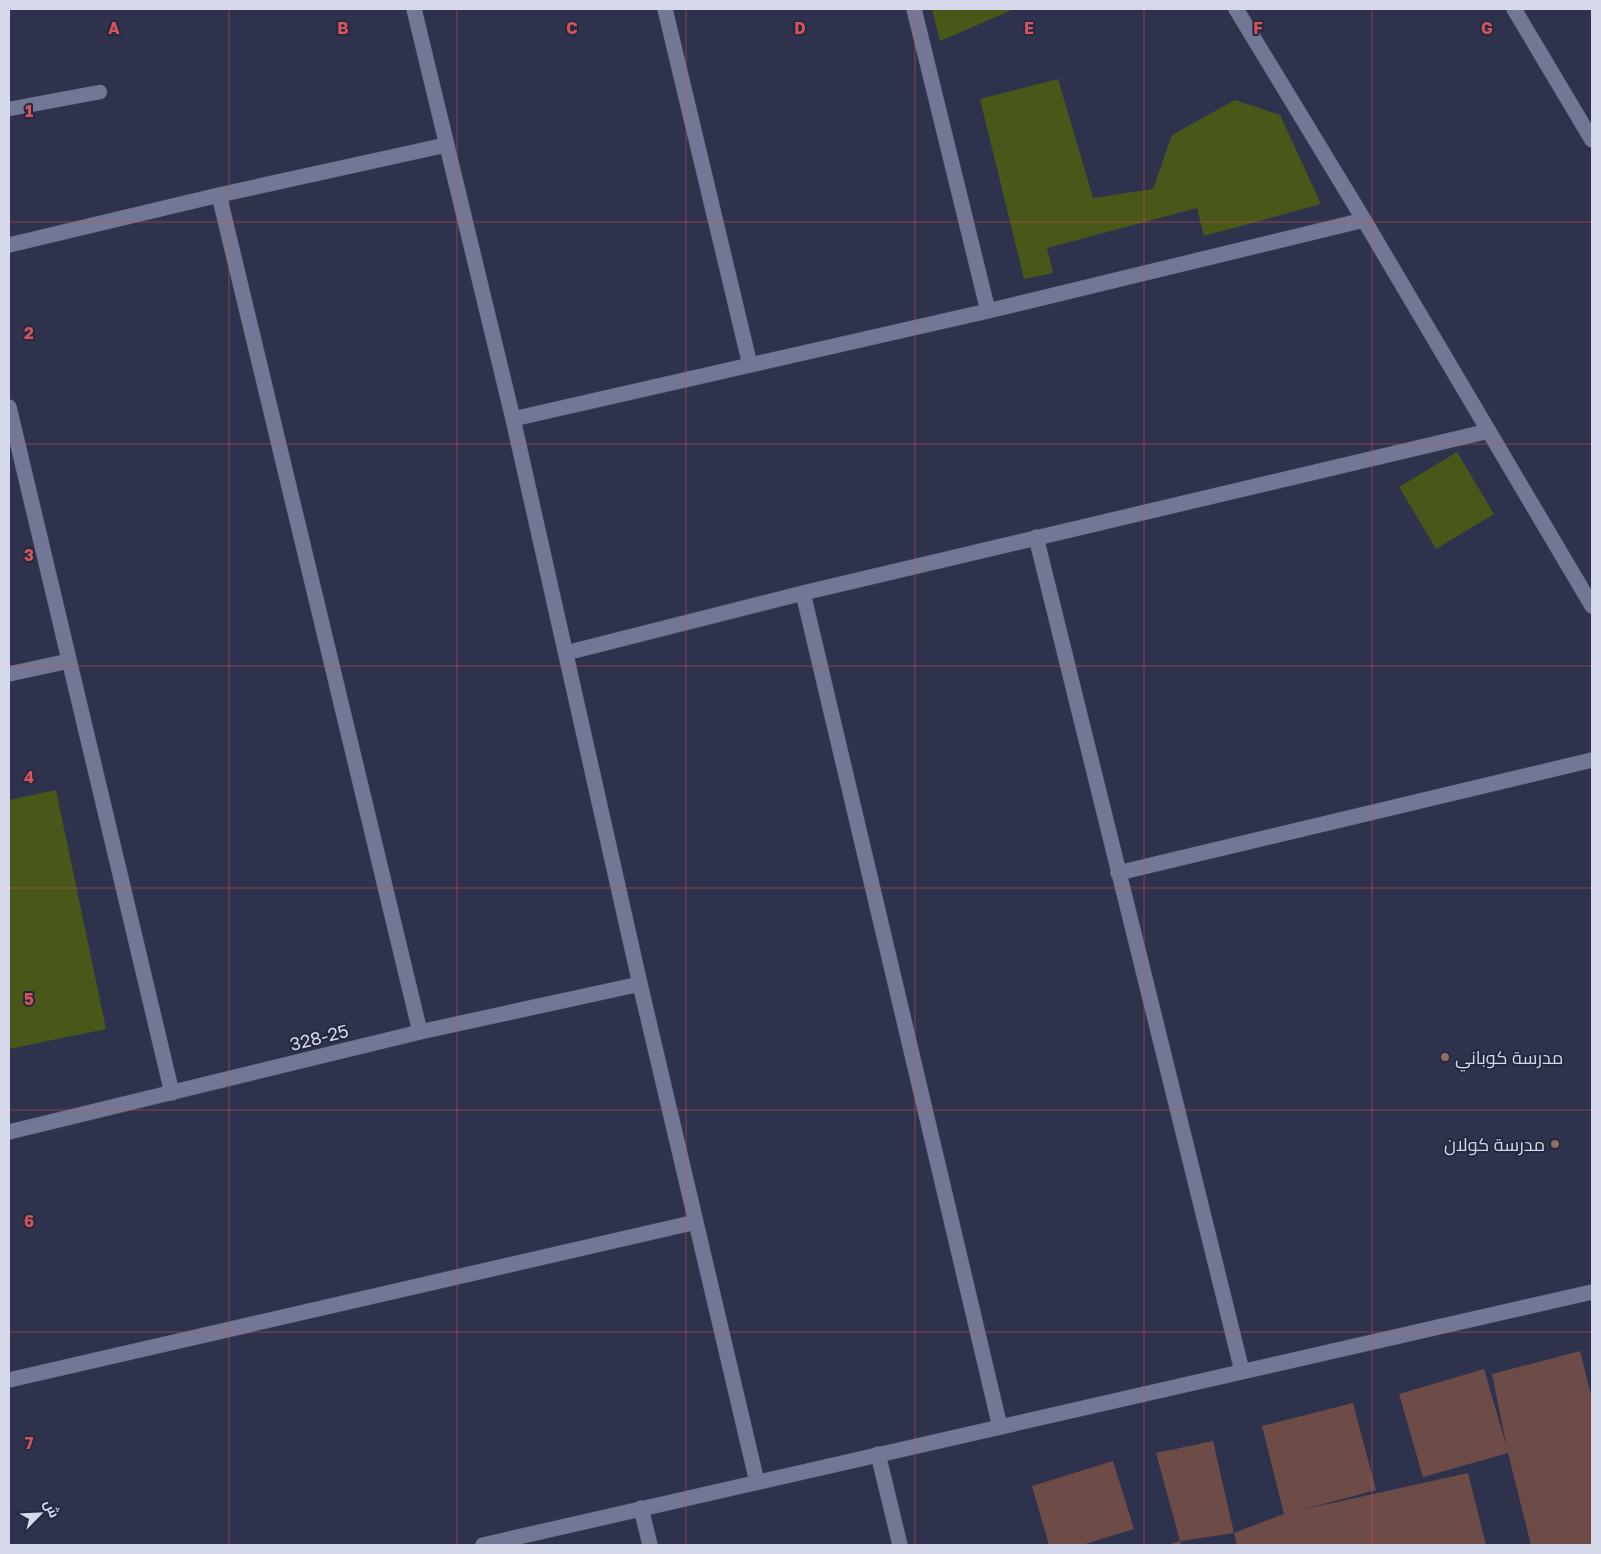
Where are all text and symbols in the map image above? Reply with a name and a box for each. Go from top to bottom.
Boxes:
text: A [108,18,120,38]
text: B [337,18,349,38]
text: C [566,18,578,38]
text: D [794,18,806,38]
text: E [1024,18,1034,38]
text: F [1253,18,1263,38]
text: G [1481,18,1493,38]
text: 1 [25,101,33,121]
text: 2 [24,323,34,343]
text: 3 [24,545,34,565]
text: 4 [24,767,34,787]
text: 5 [24,989,34,1009]
street label: 328-25 [287,1019,351,1055]
place label: مدرسة كوباني [1455,1046,1563,1072]
marker: مدرسة كوباني [1439,1051,1451,1063]
place label: مدرسة كولان [1444,1133,1545,1156]
marker: مدرسة كولان [1549,1138,1561,1150]
text: 6 [24,1211,34,1231]
text: 7 [25,1433,34,1453]
north arrow [15,1489,65,1539]
text: ش [40,1497,64,1521]

